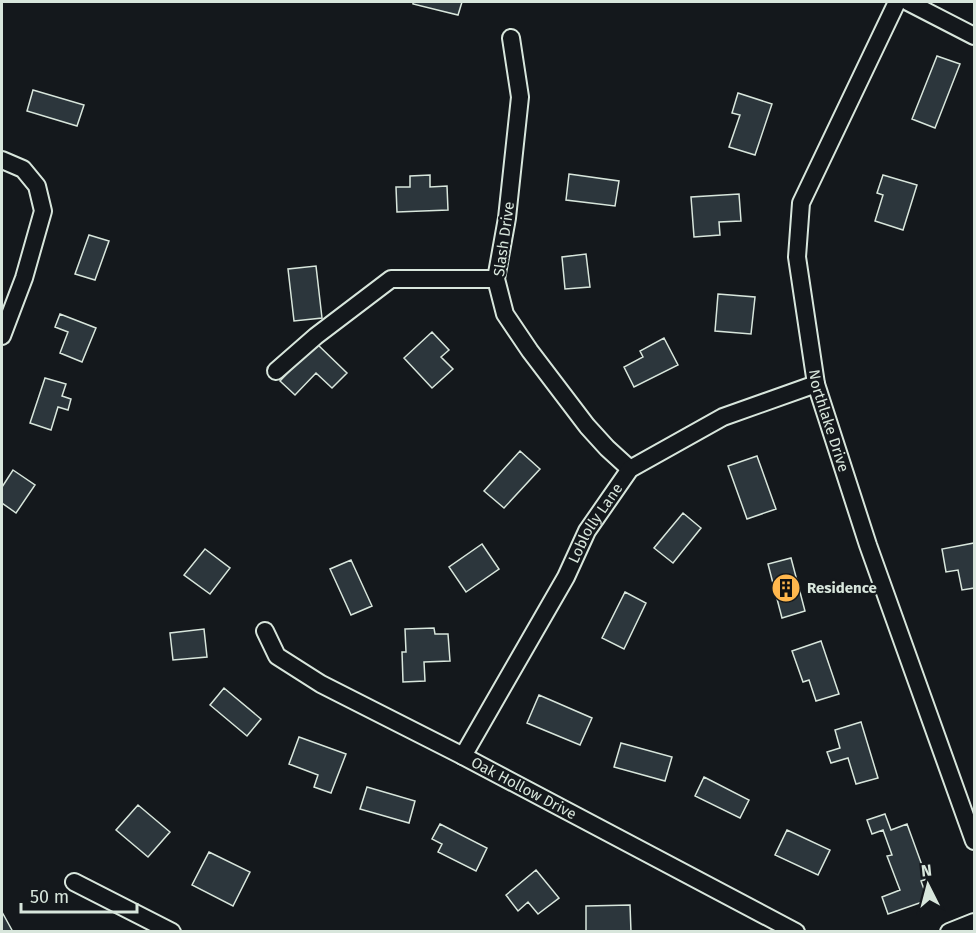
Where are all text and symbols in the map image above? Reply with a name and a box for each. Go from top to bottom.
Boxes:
street label: Slash Drive [490,200,518,278]
street label: Northlake Drive [805,368,853,474]
street label: Loblolly Lane [565,480,626,566]
building icon: Residence [770,572,802,604]
place label: Residence [807,579,877,597]
street label: Oak Hollow Drive [468,753,580,823]
north arrow [898,855,958,915]
text: N [920,861,933,881]
scale bar [21,876,136,914]
text: 50 m [30,886,69,908]

